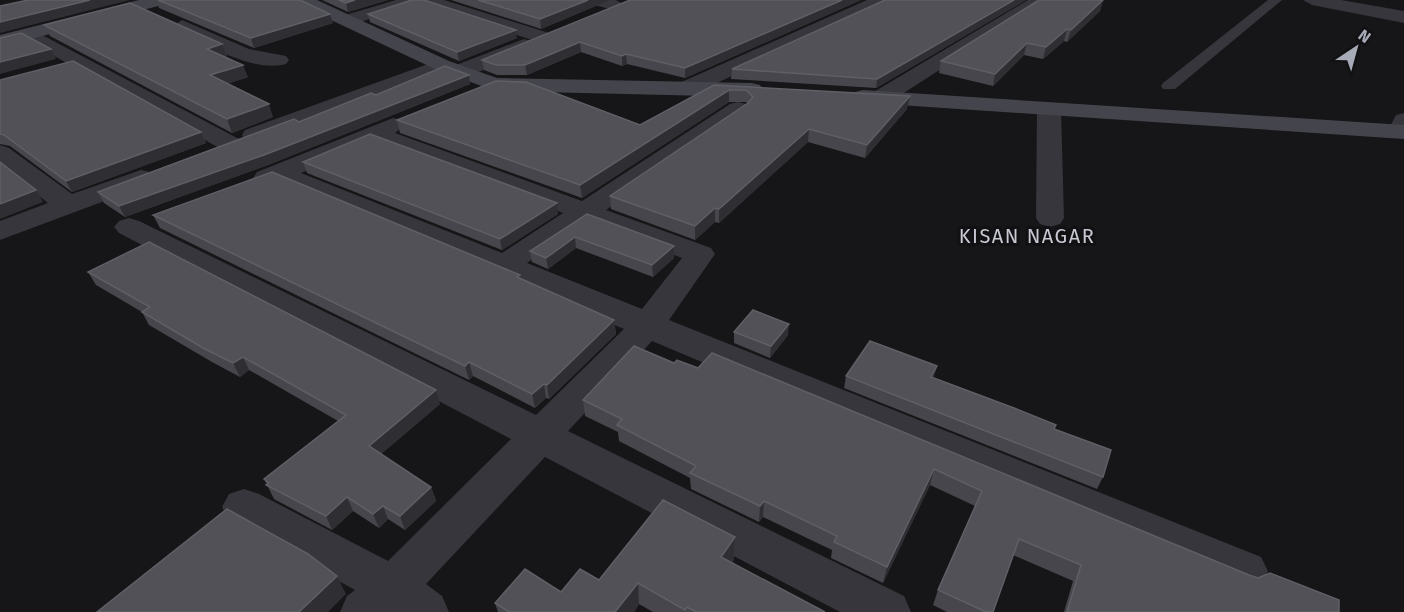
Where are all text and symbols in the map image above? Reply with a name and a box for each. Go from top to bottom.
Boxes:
north arrow [1326,18,1386,78]
text: N [1355,25,1374,47]
district label: KISAN NAGAR [959,224,1095,248]

